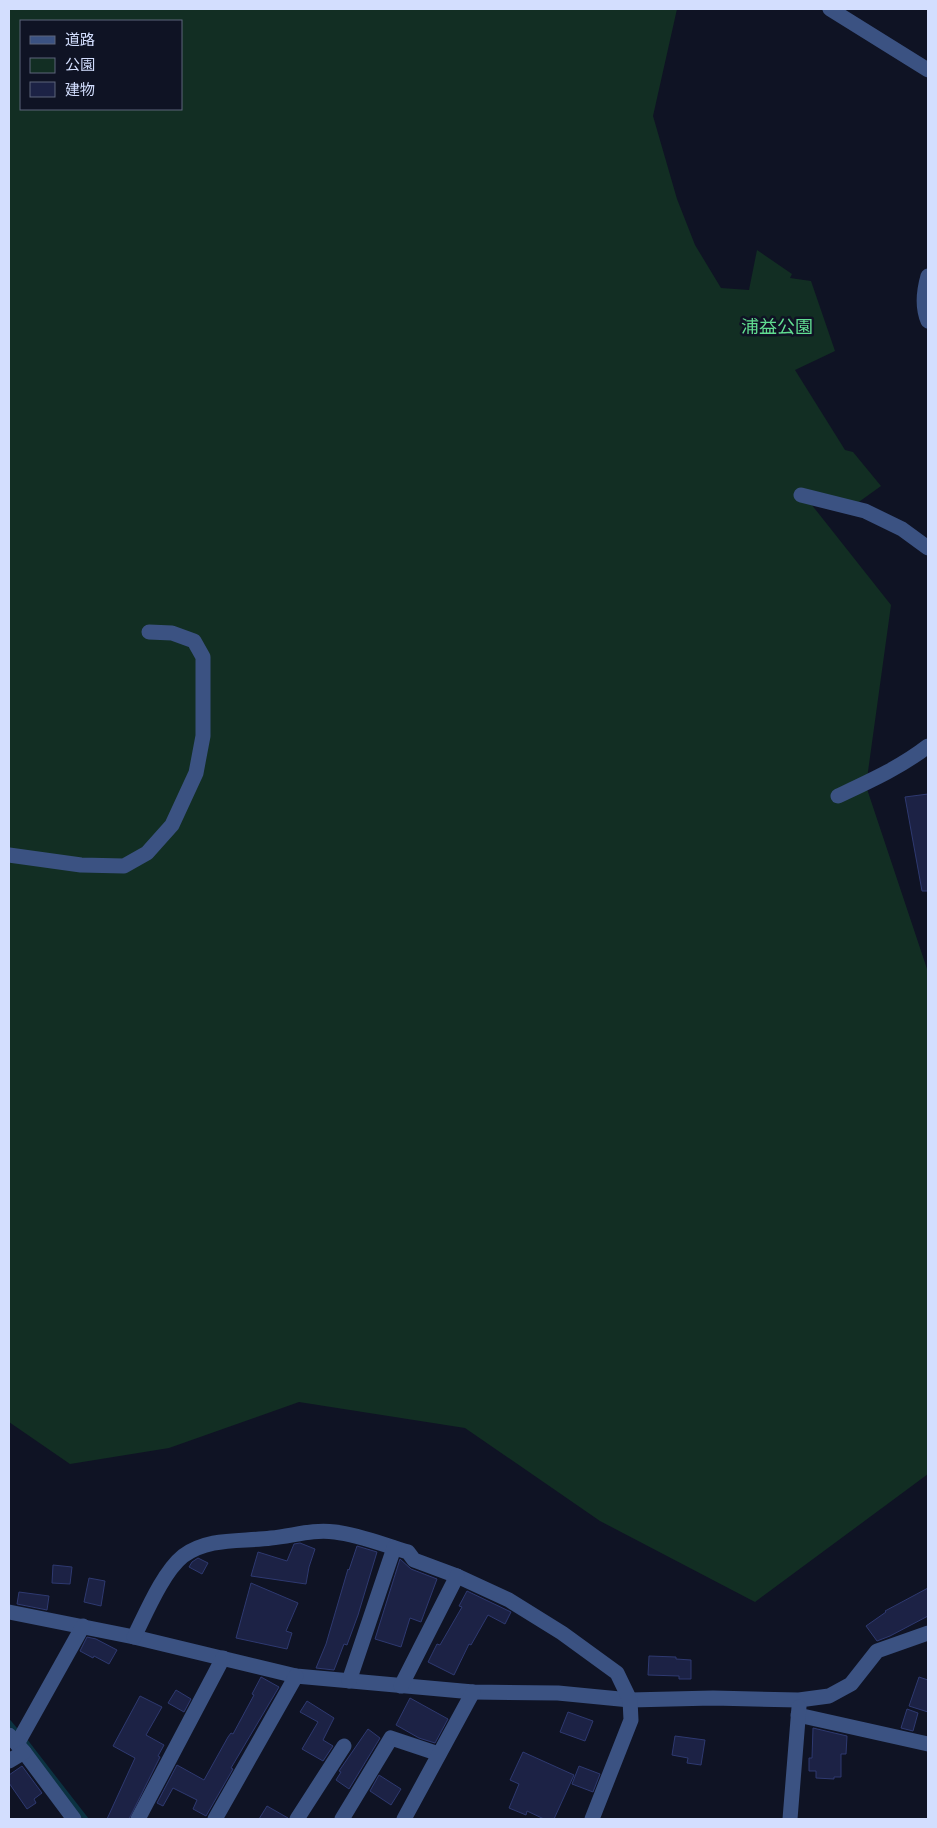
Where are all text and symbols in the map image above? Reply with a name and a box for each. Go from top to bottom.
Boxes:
legend [20,20,182,110]
text: 道路 [65,31,95,49]
text: 公園 [65,56,95,74]
text: 建物 [65,81,95,99]
park label: 浦益公園 [741,316,813,338]

